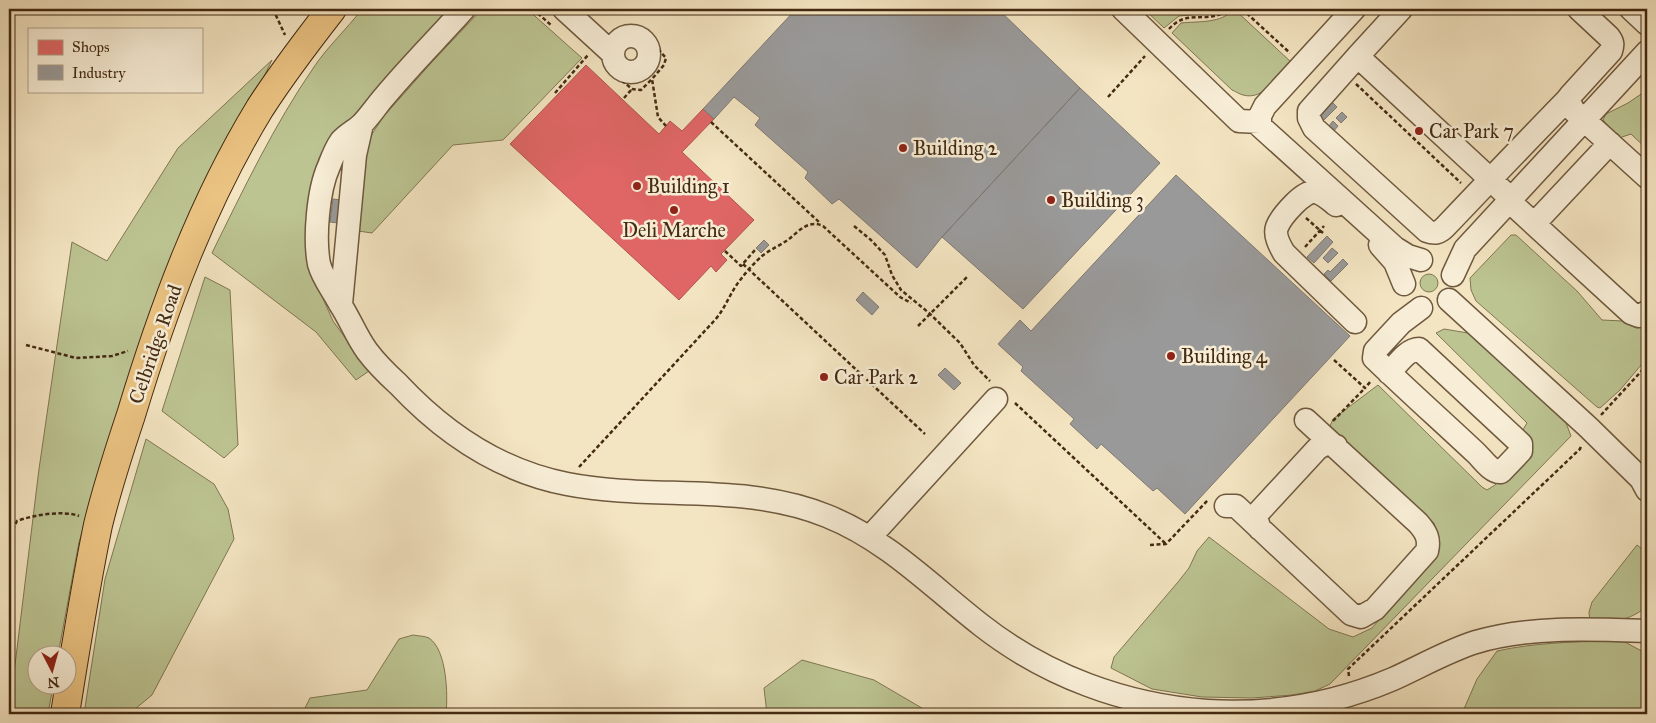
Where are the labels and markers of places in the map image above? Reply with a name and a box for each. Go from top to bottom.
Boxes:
place label: Car Park 7 [1429,119,1514,143]
marker: Car Park 7 [1413,125,1425,137]
place label: Building 2 [913,136,998,161]
marker: Building 2 [897,142,909,154]
place label: Building 1 [647,174,730,199]
marker: Building 1 [631,180,643,192]
place label: Building 3 [1061,188,1144,213]
marker: Building 3 [1045,194,1057,206]
marker: Deli Marche [668,204,680,216]
place label: Deli Marche [622,218,726,242]
place label: Building 4 [1181,344,1268,369]
marker: Building 4 [1165,350,1177,362]
place label: Car Park 2 [834,365,918,389]
marker: Car Park 2 [818,371,830,383]

